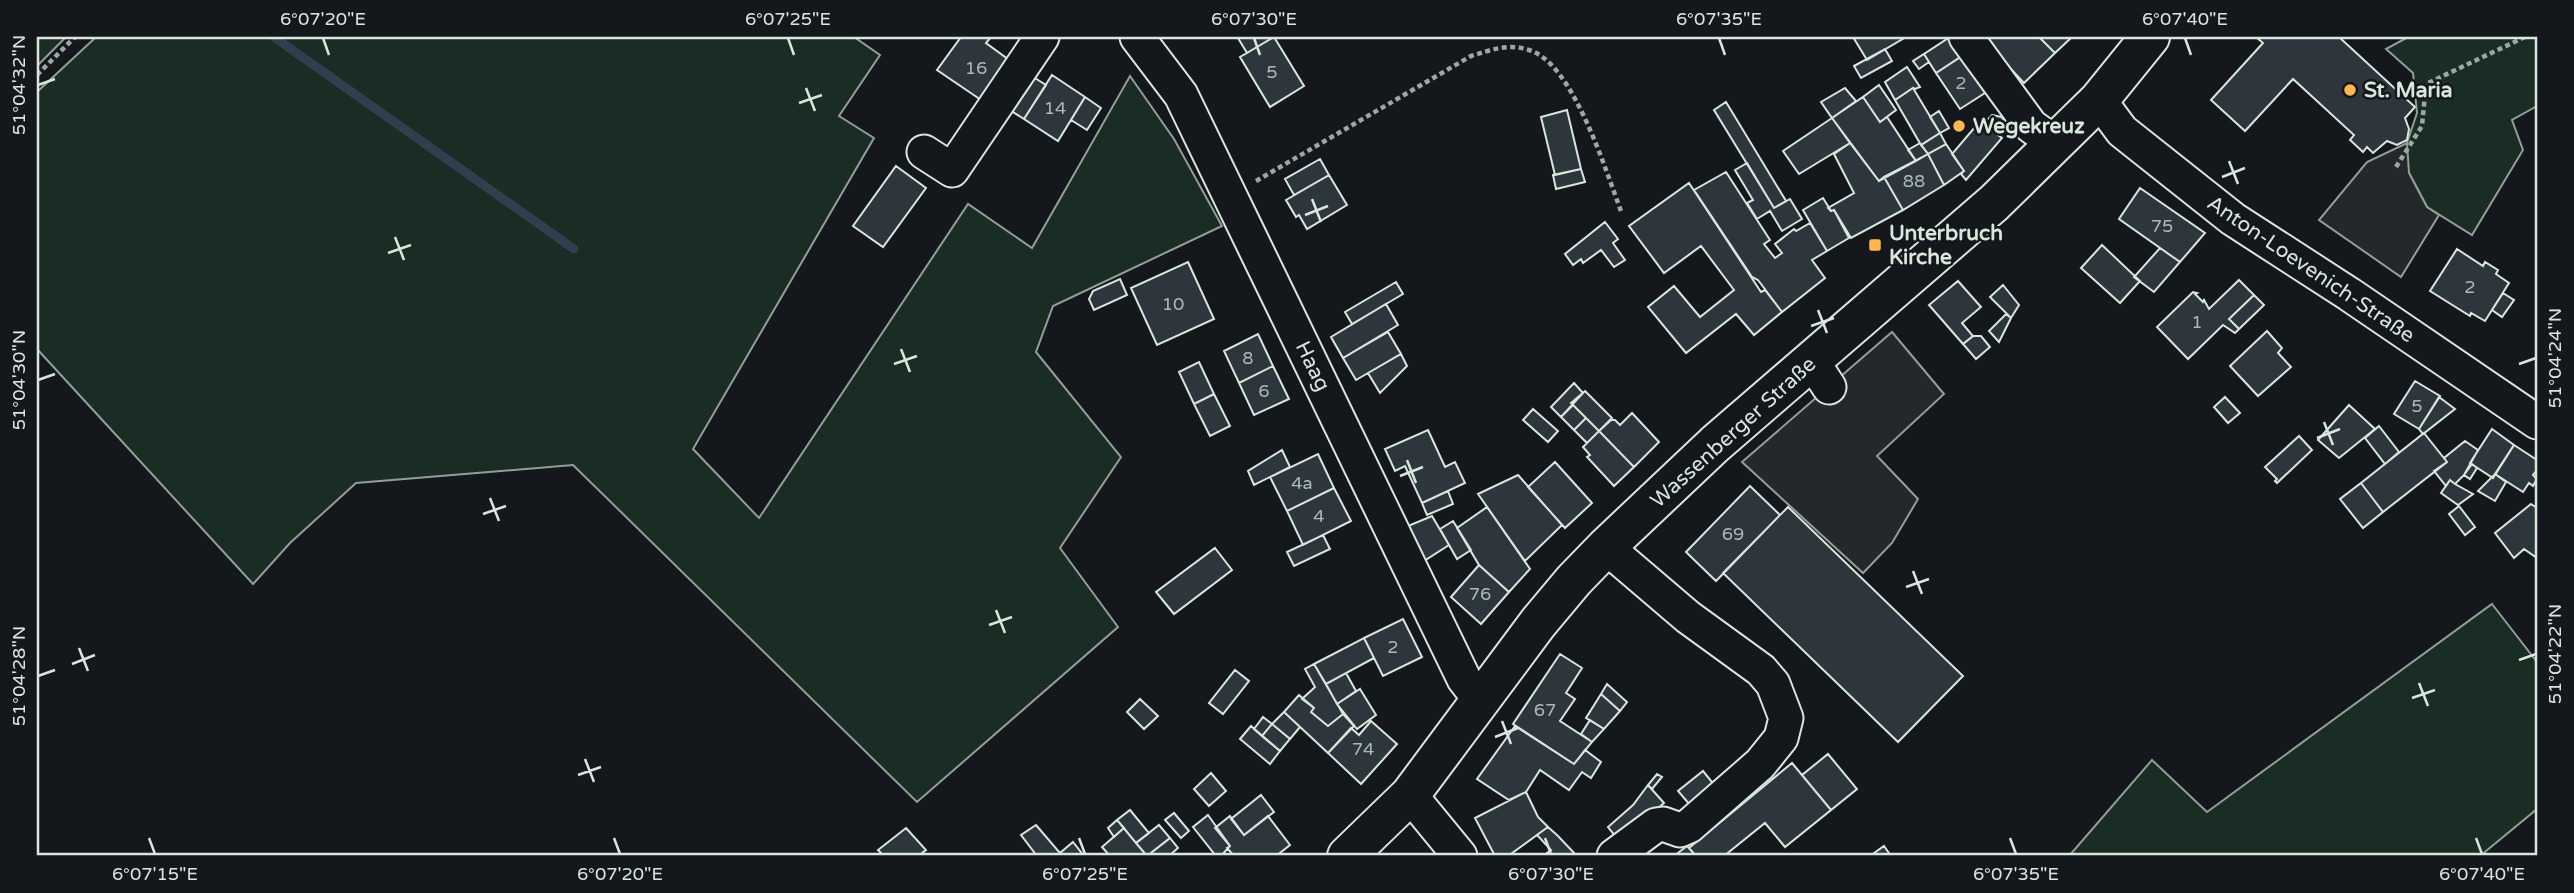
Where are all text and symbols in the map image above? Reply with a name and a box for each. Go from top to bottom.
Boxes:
text: 6°07'20"E [280,8,366,30]
text: 6°07'25"E [745,8,831,30]
text: 6°07'30"E [1211,8,1297,30]
text: 6°07'35"E [1676,8,1762,30]
text: 6°07'40"E [2142,8,2228,30]
text: 51°04'32"N [8,35,30,135]
house number: 16 [965,57,987,79]
house number: 5 [1266,61,1278,83]
house number: 2 [1955,72,1967,94]
place label: St. Maria [2364,78,2453,103]
marker: St. Maria [2342,82,2358,98]
house number: 14 [1044,97,1066,119]
place label: Wegekreuz [1973,114,2085,139]
marker: Wegekreuz [1951,118,1967,134]
house number: 88 [1903,170,1925,192]
street label: Anton-Loevenich-Straße [2202,191,2419,348]
house number: 75 [2151,215,2173,237]
place label: Unterbruch Kirche [1889,221,2003,270]
marker: Unterbruch Kirche [1867,237,1883,253]
house number: 2 [2464,276,2476,298]
house number: 10 [1162,293,1184,315]
text: 51°04'24"N [2544,308,2566,408]
house number: 1 [2191,311,2203,333]
text: 51°04'30"N [8,330,30,430]
street label: Haag [1290,337,1335,395]
house number: 8 [1242,347,1254,369]
street label: Wassenberger Straße [1646,352,1821,513]
house number: 6 [1258,380,1270,402]
house number: 5 [2411,395,2423,417]
house number: 4a [1291,472,1313,494]
house number: 4 [1313,505,1325,527]
house number: 69 [1722,523,1744,545]
house number: 76 [1469,583,1491,605]
text: 51°04'22"N [2544,604,2566,704]
text: 51°04'28"N [8,626,30,726]
house number: 2 [1387,636,1399,658]
house number: 67 [1534,699,1556,721]
house number: 74 [1352,738,1374,760]
text: 6°07'15"E [112,863,198,885]
text: 6°07'20"E [577,863,663,885]
text: 6°07'25"E [1042,863,1128,885]
text: 6°07'30"E [1508,863,1594,885]
text: 6°07'35"E [1973,863,2059,885]
text: 6°07'40"E [2439,863,2525,885]

